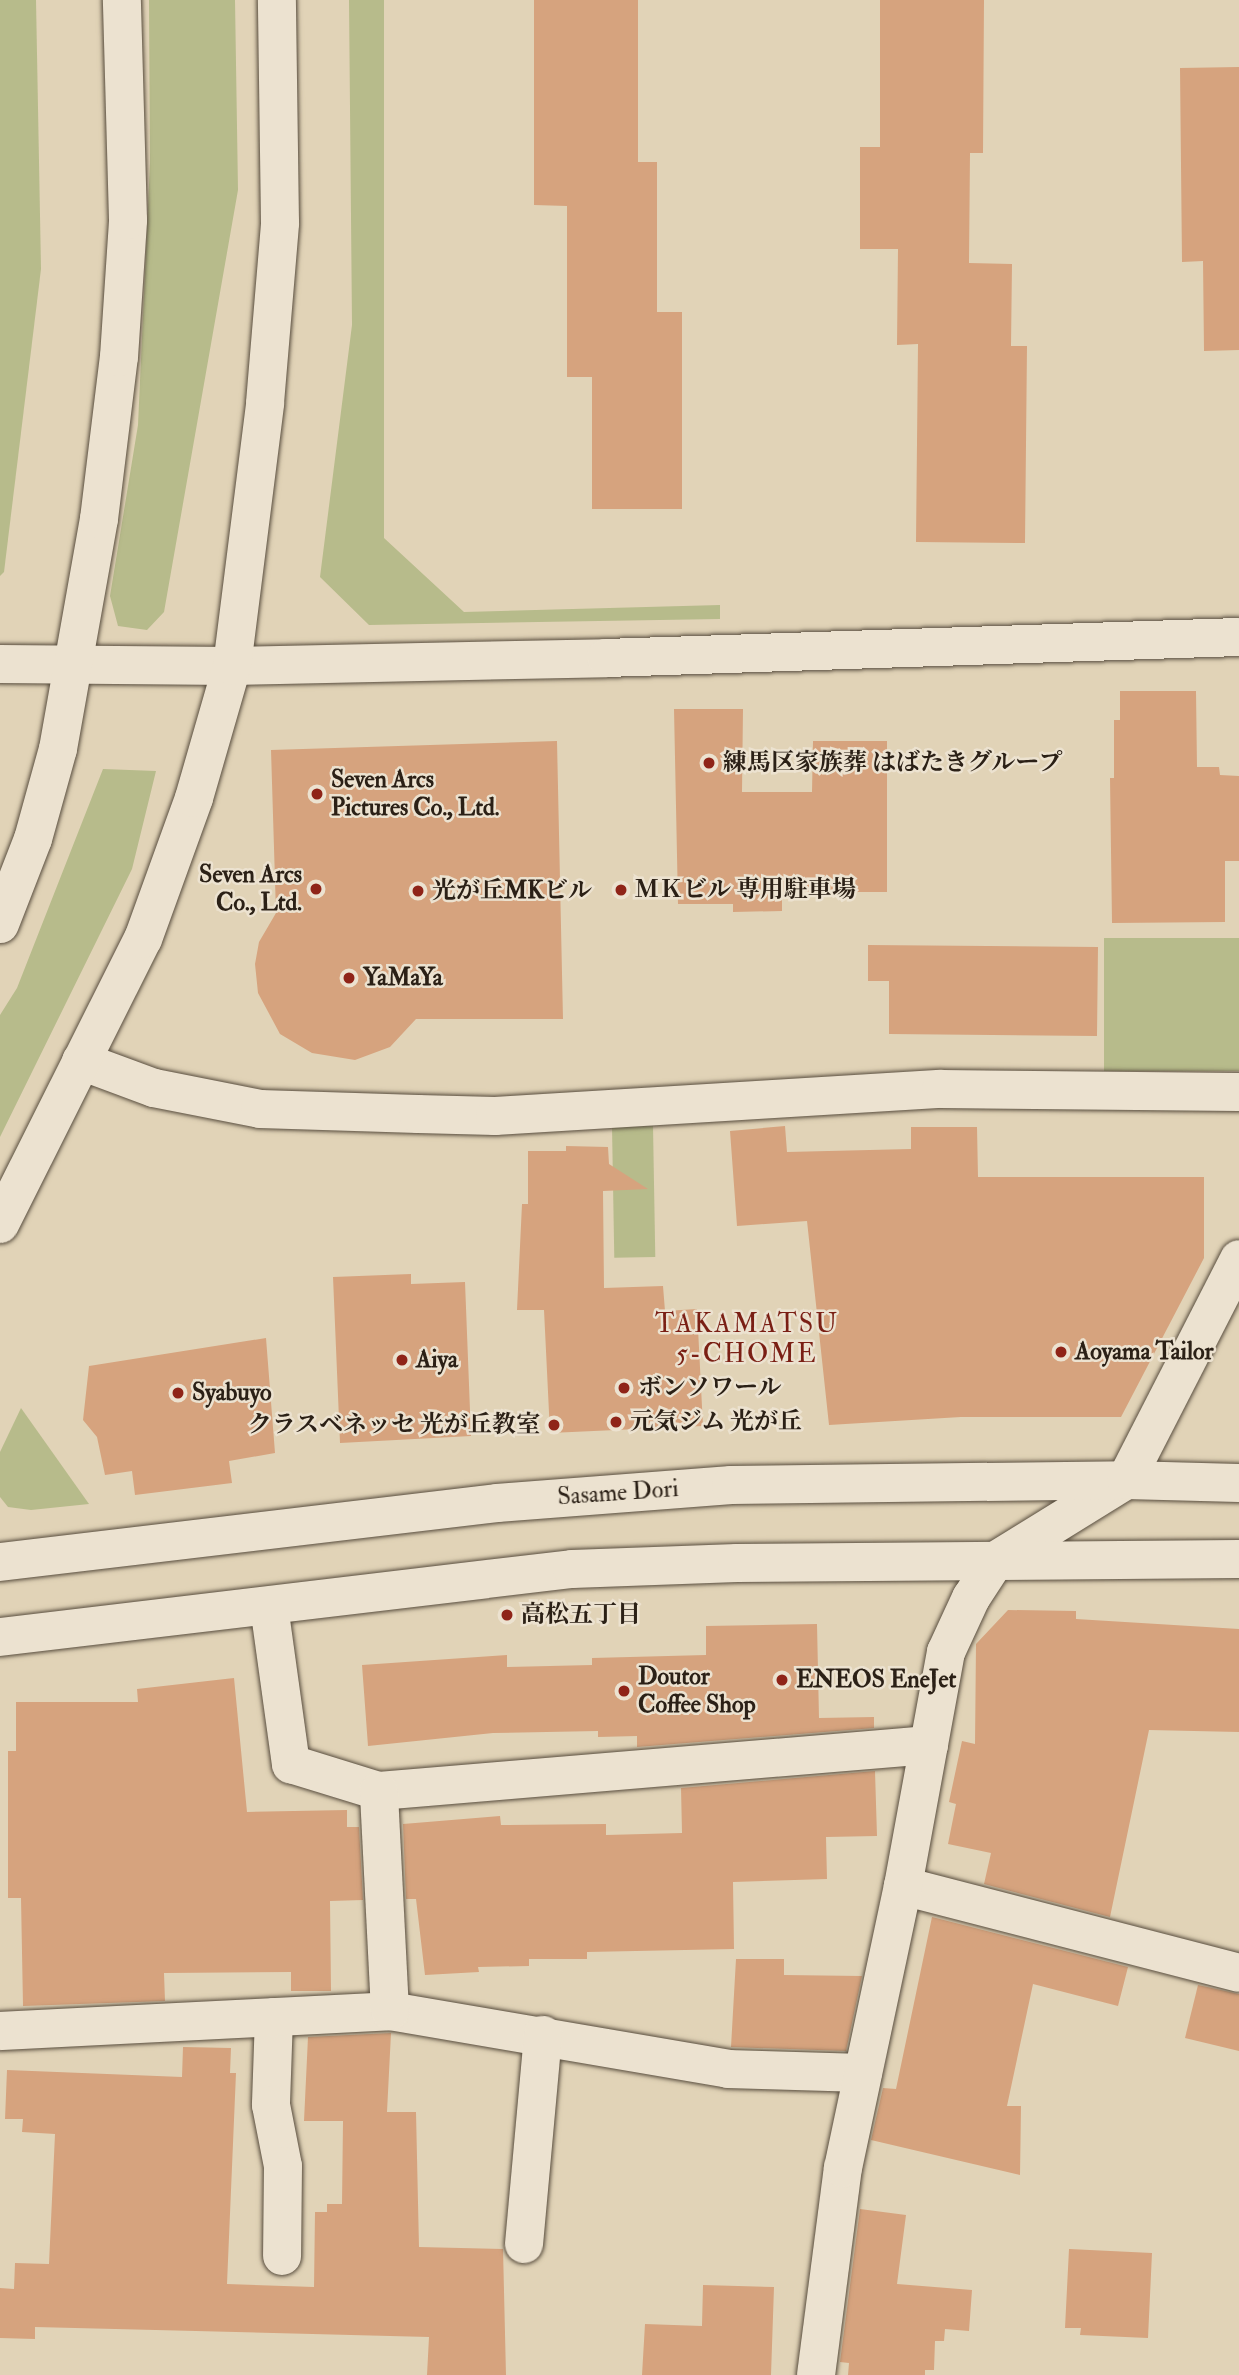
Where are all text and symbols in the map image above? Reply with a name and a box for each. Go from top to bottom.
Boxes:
place label: 練馬区家族葬 はばたきグループ [723,749,1064,777]
marker: 練馬区家族葬 はばたきグループ [701,755,717,771]
place label: Seven Arcs Pictures Co., Ltd. [331,766,499,822]
marker: Seven Arcs Pictures Co., Ltd. [309,786,325,802]
place label: Seven Arcs Co., Ltd. [199,861,302,917]
place label: ＭＫビル 専用駐車場 [635,876,856,904]
place label: 光が丘MKビル [432,877,592,905]
marker: Seven Arcs Co., Ltd. [308,881,324,897]
marker: ＭＫビル 専用駐車場 [613,882,629,898]
marker: 光が丘MKビル [410,883,426,899]
place label: YaMaYa [363,964,443,992]
marker: YaMaYa [341,970,357,986]
district label: TAKAMATSU 5-CHOME [656,1309,838,1370]
place label: Aoyama Tailor [1075,1338,1214,1366]
marker: Aoyama Tailor [1053,1344,1069,1360]
place label: Aiya [416,1346,458,1374]
marker: Aiya [394,1352,410,1368]
place label: ボンソワール [638,1374,782,1402]
place label: Syabuyo [192,1379,272,1407]
marker: ボンソワール [616,1380,632,1396]
marker: Syabuyo [170,1385,186,1401]
place label: 元気ジム 光が丘 [630,1408,803,1436]
place label: クラスベネッセ 光が丘教室 [247,1411,540,1439]
marker: 元気ジム 光が丘 [608,1414,624,1430]
marker: クラスベネッセ 光が丘教室 [546,1417,562,1433]
street label: Sasame Dori [556,1474,680,1512]
place label: 高松五丁目 [521,1601,641,1629]
marker: 高松五丁目 [499,1607,515,1623]
place label: Doutor Coffee Shop [638,1663,756,1719]
place label: ENEOS EneJet [796,1666,956,1694]
marker: ENEOS EneJet [774,1672,790,1688]
marker: Doutor Coffee Shop [616,1683,632,1699]

